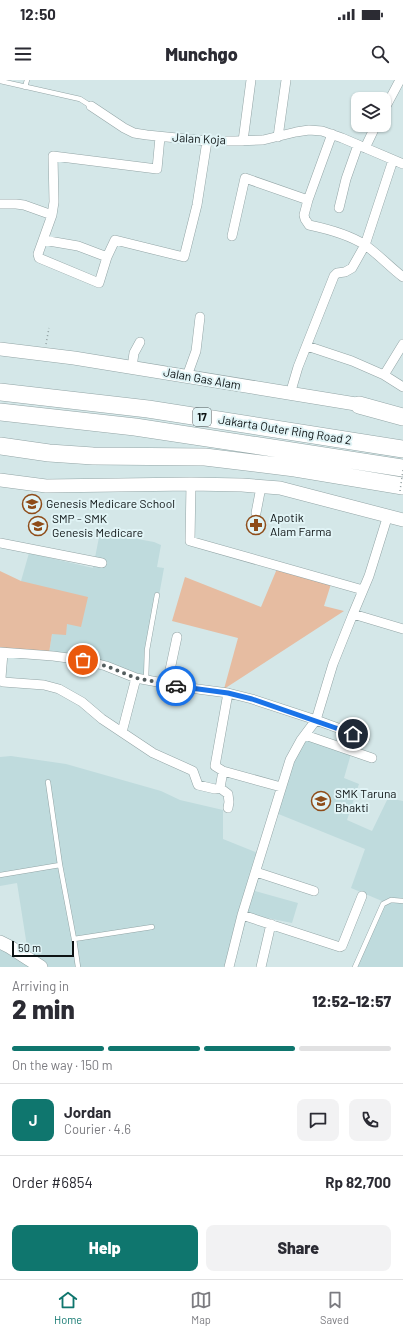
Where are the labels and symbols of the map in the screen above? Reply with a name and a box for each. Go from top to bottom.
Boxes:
street label: Jalan Koja [172,130,226,146]
street label: Jalan Gas Alam [162,364,242,392]
road number: 17 [193,408,211,426]
street label: Jakarta Outer Ring Road 2 [217,412,353,446]
school or university icon: Genesis Medicare School [21,493,43,515]
place label: Genesis Medicare School [46,496,175,510]
place label: Apotik Alam Farma [270,510,332,538]
place label: SMP - SMK Genesis Medicare [52,511,143,539]
pharmacy icon: Apotik Alam Farma [245,514,267,536]
school or university icon: SMP - SMK Genesis Medicare [27,515,49,537]
pin [66,643,100,677]
courier [156,666,196,706]
pin [336,717,370,751]
place label: SMK Taruna Bhakti [335,786,397,814]
school or university icon: SMK Taruna Bhakti [310,790,332,812]
scale bar [12,939,74,958]

